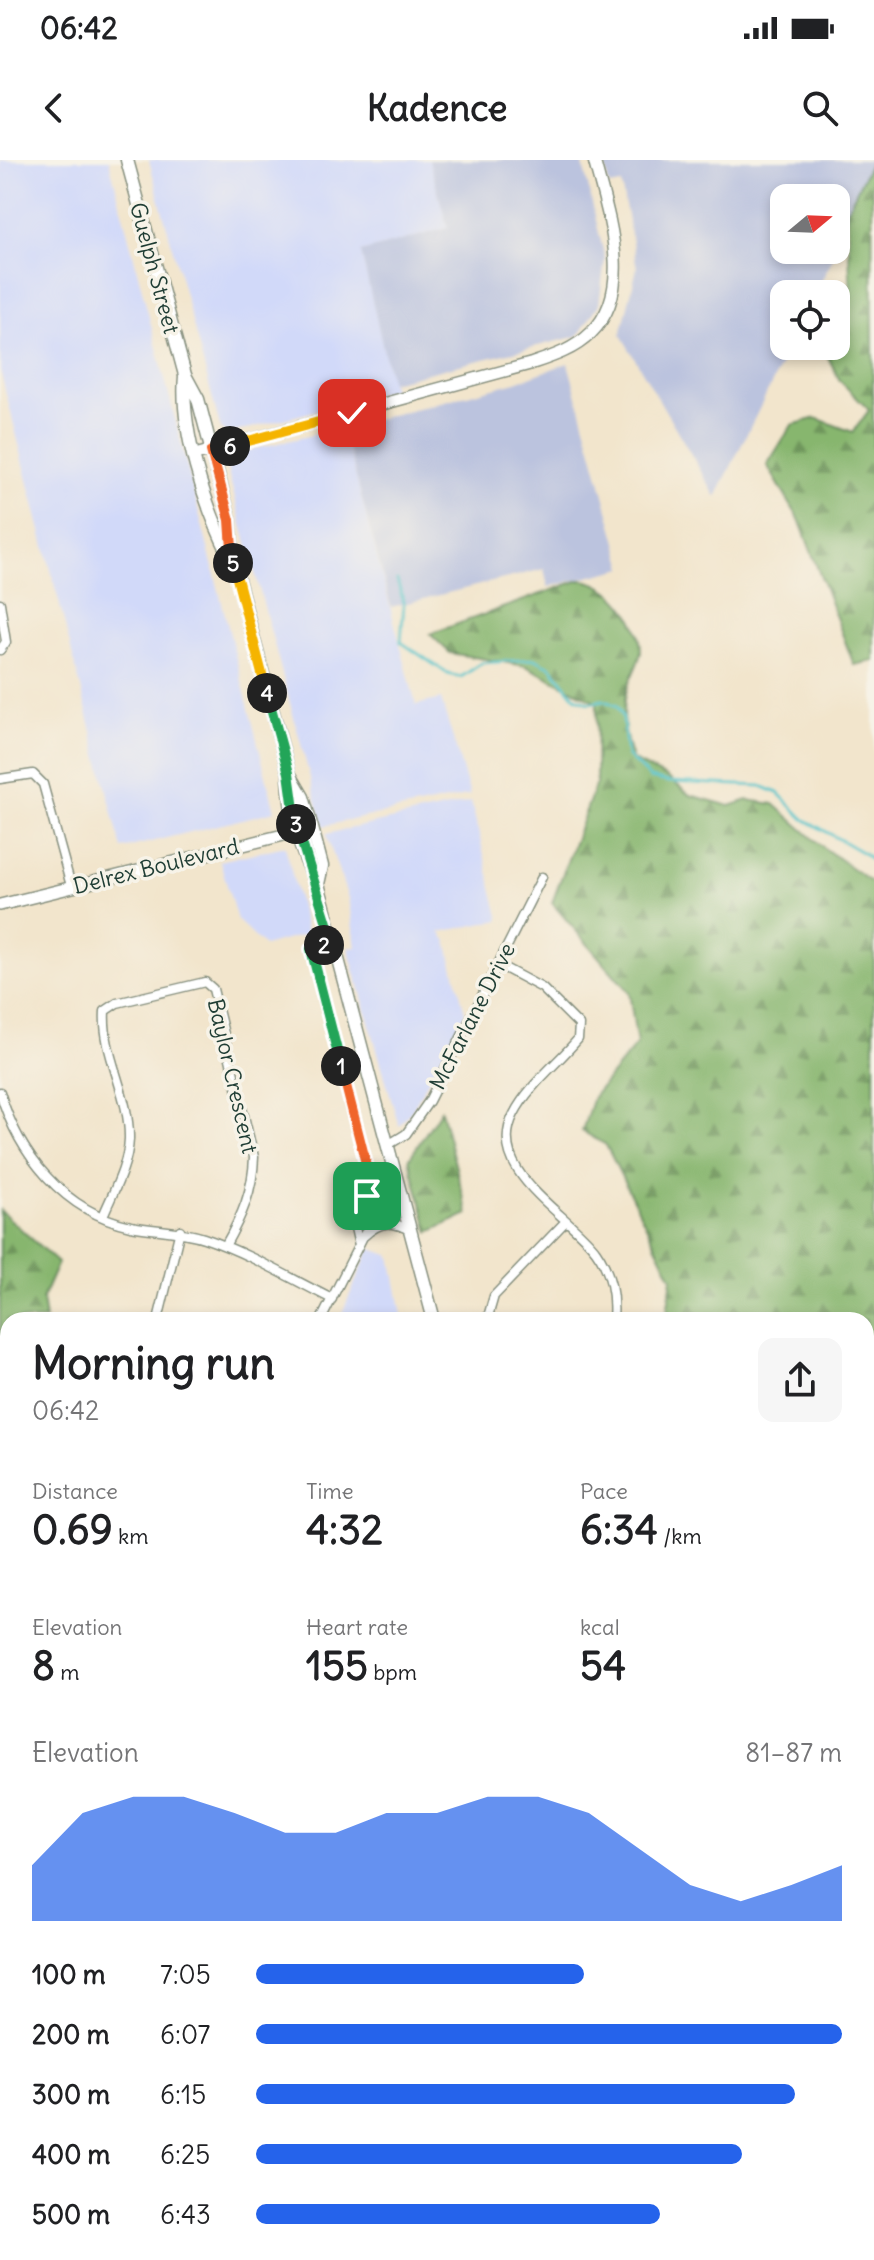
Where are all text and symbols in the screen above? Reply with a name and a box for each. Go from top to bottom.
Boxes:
text: 06:42 [40,9,118,47]
icon: back [32,86,76,130]
text: Kadence [367,86,507,131]
icon: search [798,86,842,130]
north arrow [770,184,850,264]
map controls [770,184,850,360]
street label: Guelph Street [124,199,186,337]
button: locate [770,280,850,360]
pin [318,379,386,447]
icon: check [330,391,374,435]
pin: 6 [210,426,250,466]
text: 6 [224,432,236,460]
pin: 5 [213,543,253,583]
text: 5 [227,549,239,577]
pin: 4 [247,673,287,713]
text: 4 [261,679,273,707]
pin: 3 [276,804,316,844]
text: 3 [290,810,302,838]
street label: Delrex Boulevard [70,832,242,900]
pin: 2 [304,925,344,965]
text: 2 [318,931,330,959]
street label: McFarlane Drive [423,938,521,1094]
street label: Baylor Crescent [202,996,264,1156]
pin: 1 [321,1046,361,1086]
text: 1 [337,1052,345,1080]
pin [333,1162,401,1230]
icon: arrive [345,1174,389,1218]
text: Morning run [32,1336,275,1391]
button: share [758,1338,842,1422]
text: 06:42 [32,1394,99,1427]
text: Distance [32,1477,118,1505]
text: Time [306,1477,354,1505]
text: Pace [580,1477,628,1505]
text: 0.69 [32,1505,113,1555]
text: 4:32 [306,1505,383,1555]
text: 6:34 [580,1505,658,1555]
text: km [113,1522,148,1550]
text: /km [658,1522,702,1550]
text: Elevation [32,1613,122,1641]
text: Heart rate [306,1613,408,1641]
text: kcal [580,1613,620,1641]
text: 8 [32,1641,55,1691]
text: 155 [306,1641,368,1691]
text: 54 [580,1641,626,1691]
text: m [55,1658,80,1686]
text: bpm [368,1658,417,1686]
text: Elevation [32,1736,139,1769]
text: 81–87 m [745,1736,842,1769]
text: 100 m [32,1958,106,1991]
text: 7:05 [160,1958,211,1991]
text: 200 m [32,2018,109,2051]
text: 6:07 [160,2018,210,2051]
text: 300 m [32,2078,110,2111]
text: 6:15 [160,2078,206,2111]
text: 400 m [32,2138,110,2171]
text: 6:25 [160,2138,210,2171]
text: 500 m [32,2198,110,2231]
text: 6:43 [160,2198,211,2231]

